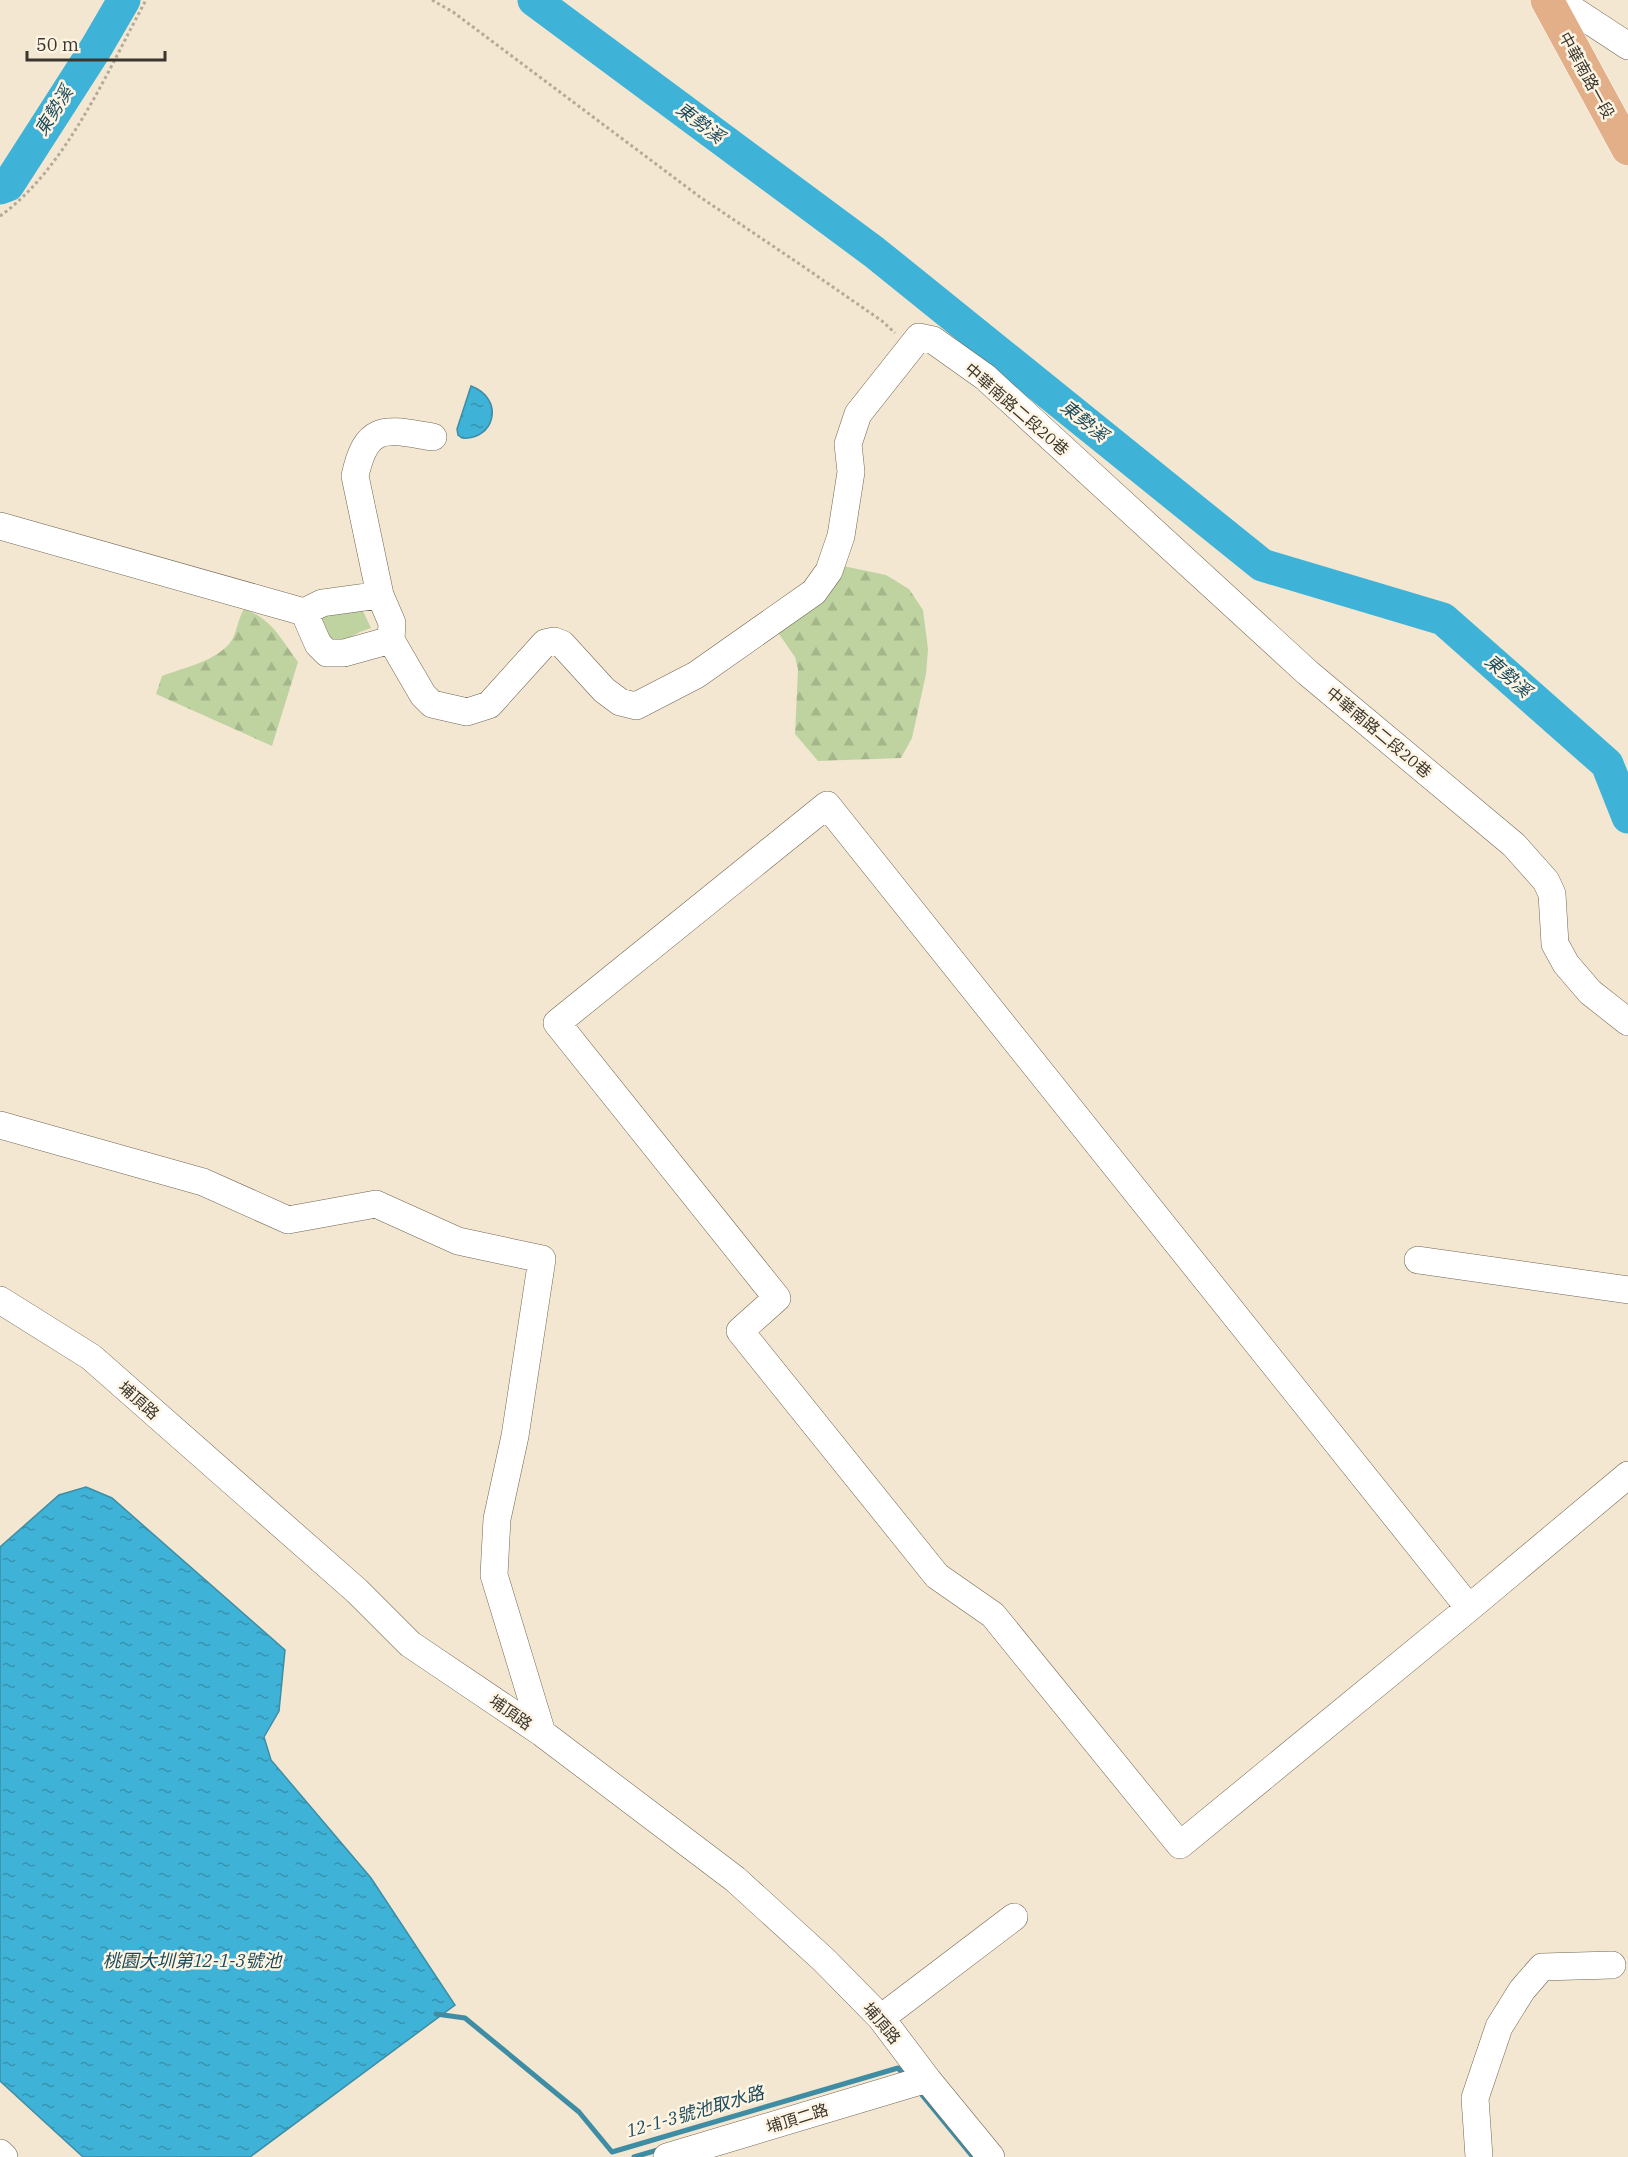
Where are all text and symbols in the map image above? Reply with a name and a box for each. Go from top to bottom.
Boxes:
scale bar [27,24,165,62]
street label: 中華南路一段 [1555,28,1619,122]
text: 50 m [36,33,79,56]
water label: 東勢溪 [30,79,79,140]
water label: 東勢溪 [672,97,731,150]
street label: 中華南路二段20巷 [961,358,1073,460]
water label: 東勢溪 [1056,395,1115,448]
water label: 東勢溪 [1480,649,1539,704]
street label: 中華南路二段20巷 [1322,682,1436,782]
street label: 埔頂路 [114,1377,164,1423]
street label: 埔頂路 [486,1690,536,1734]
water label: 桃園大圳第12-1-3號池 [103,1949,283,1972]
street label: 埔頂路 [859,1998,905,2048]
water label: 12-1-3號池取水路 [623,2080,768,2142]
street label: 埔頂二路 [763,2099,831,2137]

